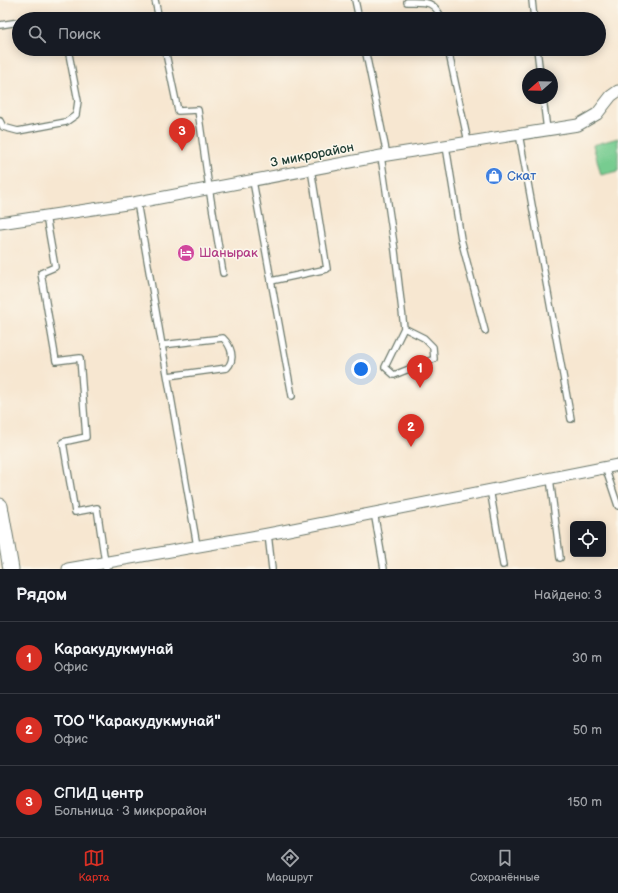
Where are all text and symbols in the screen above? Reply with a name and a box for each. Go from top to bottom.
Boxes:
search box [12,12,606,56]
icon: search [26,23,48,45]
text: Поиск [58,25,101,44]
north arrow [522,68,558,104]
pin: 3 [169,118,195,151]
street label: 3 микрорайон [269,139,355,171]
shop icon: Скат [484,166,504,186]
place label: Скат [507,168,536,184]
hotel icon: Шанырак [176,243,196,263]
place label: Шанырак [199,245,258,261]
pin: 1 [407,355,433,388]
your location [351,359,371,379]
pin: 2 [398,414,424,447]
map controls [570,521,606,557]
button: locate [570,521,606,557]
text: Рядом [16,585,67,605]
text: Найдено: 3 [534,587,602,603]
text: Каракудукмунай [54,640,173,659]
text: 1 [26,650,32,666]
text: 30 m [572,650,602,666]
text: Офис [54,659,88,675]
text: ТОО "Каракудукмунай" [54,712,221,731]
text: 2 [25,722,33,738]
text: 50 m [573,722,602,738]
text: Офис [54,731,88,747]
text: СПИД центр [54,784,144,803]
text: 3 [25,794,33,810]
text: 150 m [568,794,602,810]
text: Больница · 3 микрорайон [54,803,207,819]
tab: Карта [78,847,109,884]
tab: Маршрут [266,847,313,884]
tab: Сохранённые [470,847,540,884]

